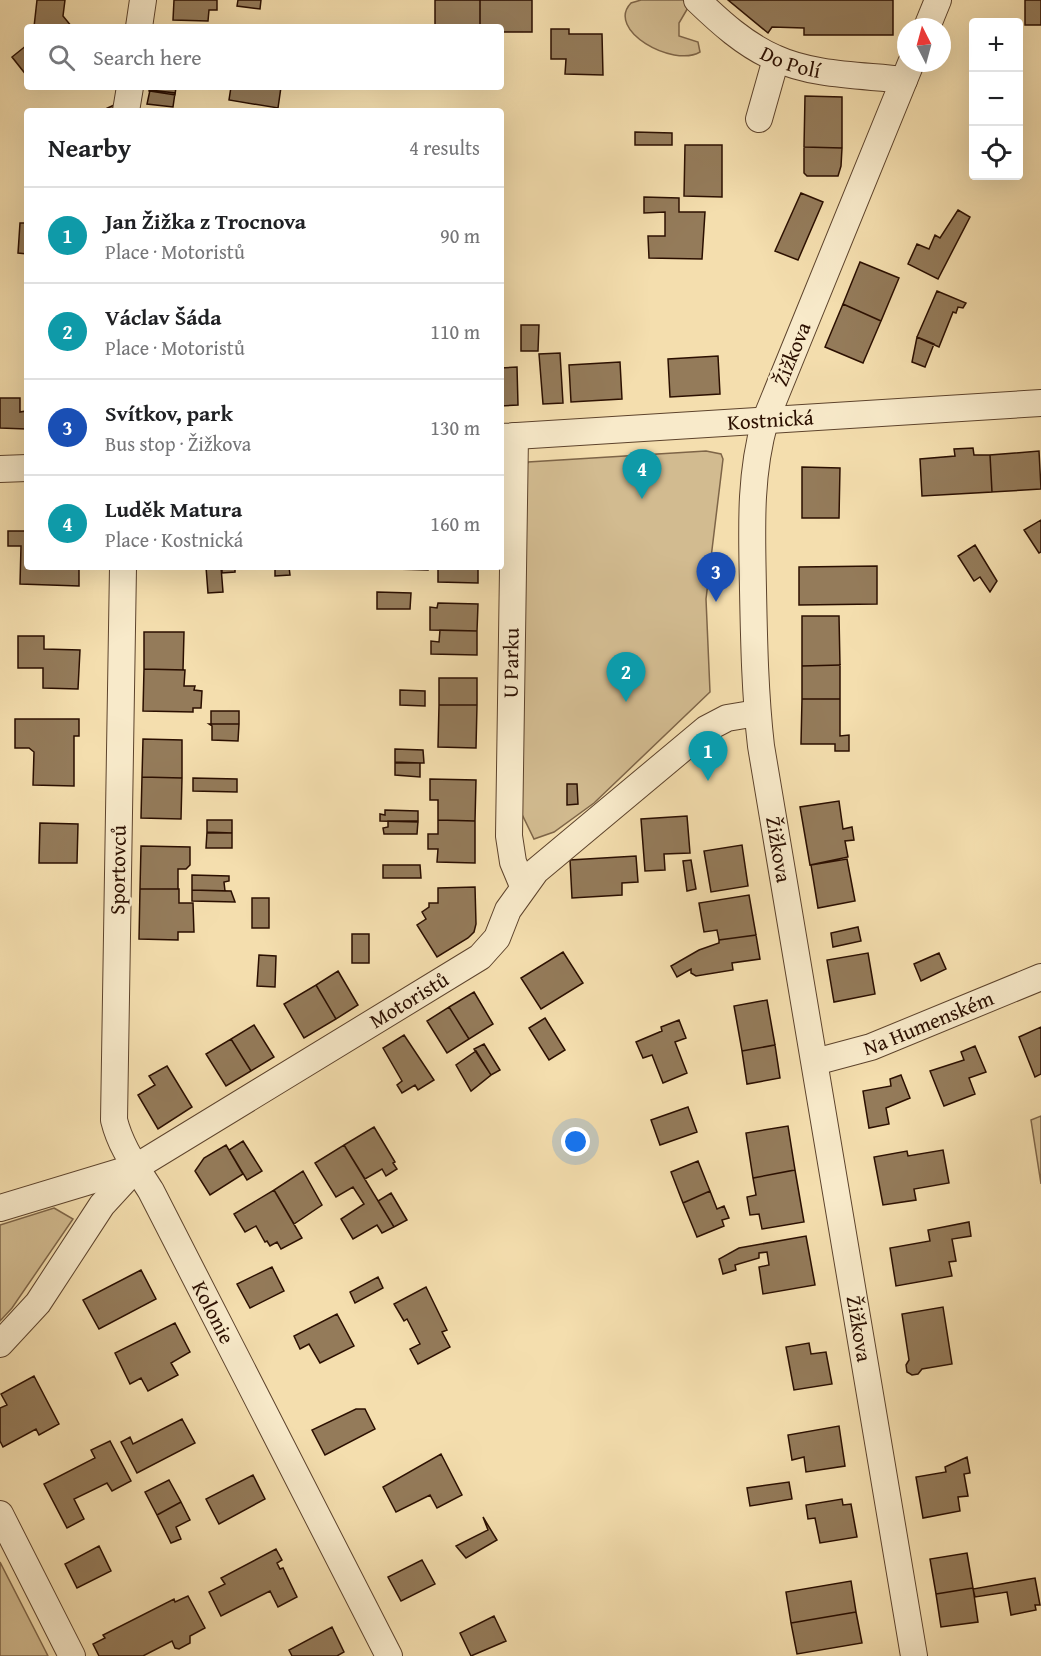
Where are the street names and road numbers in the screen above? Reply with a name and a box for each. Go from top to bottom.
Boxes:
street label: Do Polí [755,37,824,86]
street label: Žižkova [765,317,818,391]
street label: Kostnická [726,401,815,438]
street label: U Parku [494,627,527,698]
street label: Žižkova [758,814,800,885]
street label: Sportovců [101,824,134,915]
street label: Motoristů [363,963,455,1036]
street label: Na Humenském [860,982,998,1063]
street label: Kolonie [184,1275,243,1349]
street label: Žižkova [839,1293,880,1364]

